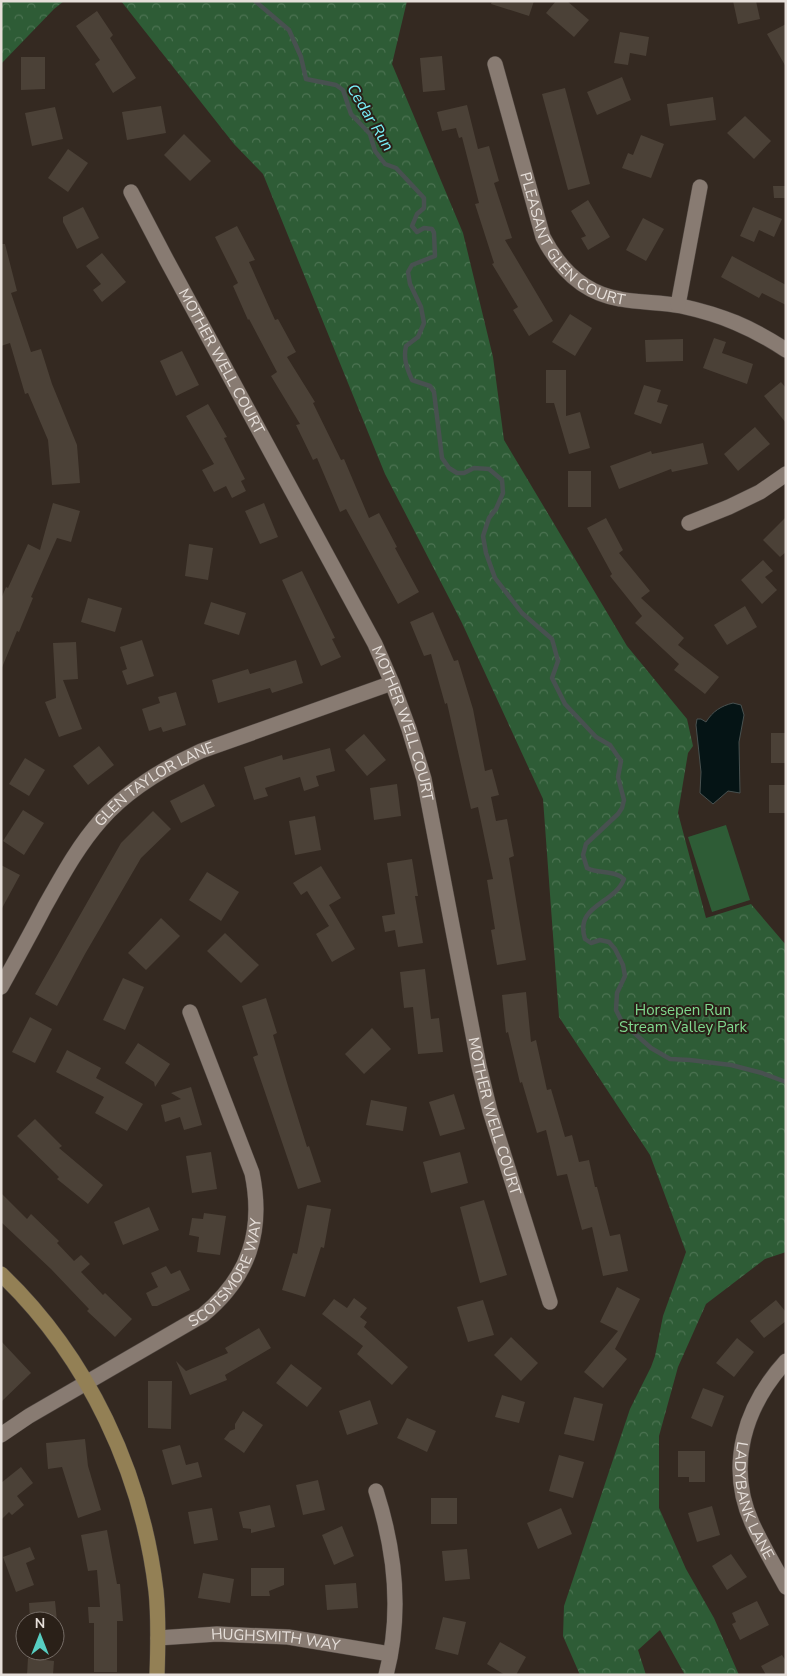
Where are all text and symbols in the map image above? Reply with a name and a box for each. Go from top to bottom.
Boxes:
water label: Cedar Run [341,80,399,155]
street label: PLEASANT GLEN COURT [515,170,627,310]
street label: MOTHER WELL COURT [174,285,269,438]
street label: MOTHER WELL COURT [367,642,438,803]
street label: GLEN TAYLOR LANE [90,737,217,831]
park label: Horsepen Run Stream Valley Park [619,1000,747,1037]
street label: MOTHER WELL COURT [464,1035,526,1198]
street label: SCOTSMORE WAY [184,1216,266,1332]
street label: LADYBANK LANE [730,1440,779,1563]
north arrow [15,1611,65,1661]
text: N [35,1614,45,1633]
street label: HUGHSMITH WAY [210,1624,343,1656]

